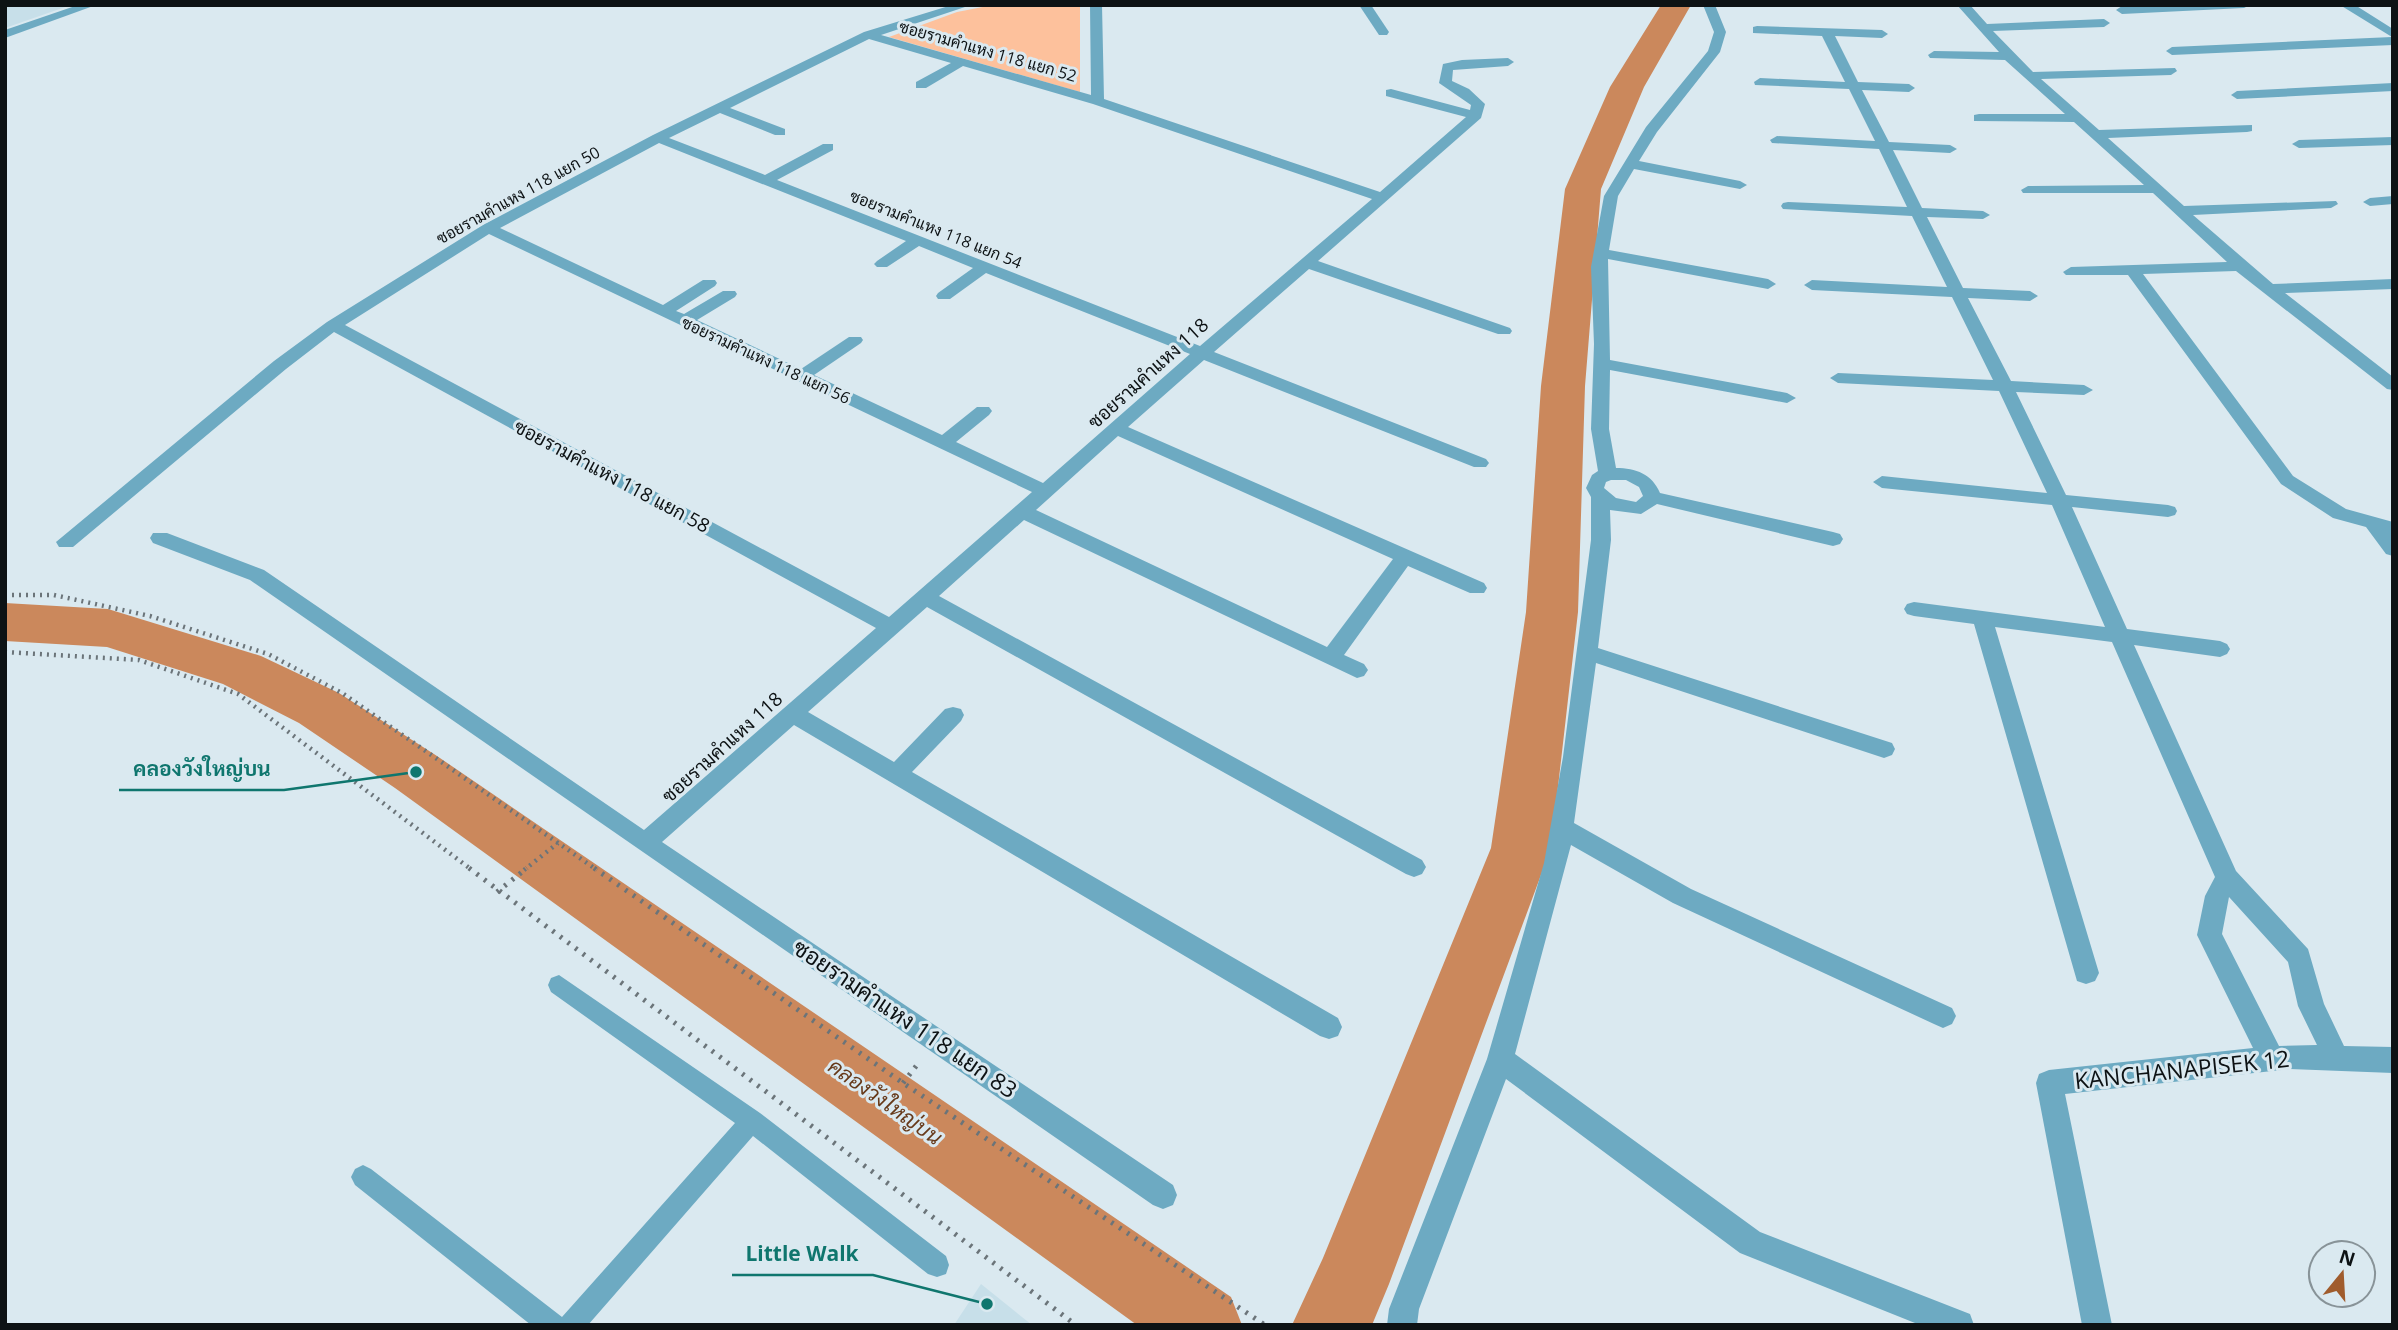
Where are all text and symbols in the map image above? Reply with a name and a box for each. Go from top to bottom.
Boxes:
street label: ซอยรามคำแหง 118 แยก 52 [897,15,1079,87]
street label: ซอยรามคำแหง 118 แยก 50 [432,141,604,249]
street label: ซอยรามคำแหง 118 แยก 54 [847,184,1025,274]
street label: ซอยรามคำแหง 118 แยก 56 [678,311,854,409]
street label: ซอยรามคำแหง 118 [1082,312,1214,434]
street label: ซอยรามคำแหง 118 แยก 58 [510,413,714,539]
street label: ซอยรามคำแหง 118 [656,686,788,808]
callout: คลองวังใหญ่บน [119,748,284,790]
text: คลองวังใหญ่บน [133,754,271,782]
street label: ซอยรามคำแหง 118 แยก 83 [787,931,1024,1105]
street label: KANCHANAPISEK 12 [2073,1042,2291,1096]
water label: คลองวังใหญ่บน [823,1052,949,1151]
callout: Little Walk [732,1233,873,1275]
text: Little Walk [745,1239,860,1267]
north arrow [2307,1239,2377,1309]
text: N [2336,1243,2359,1273]

